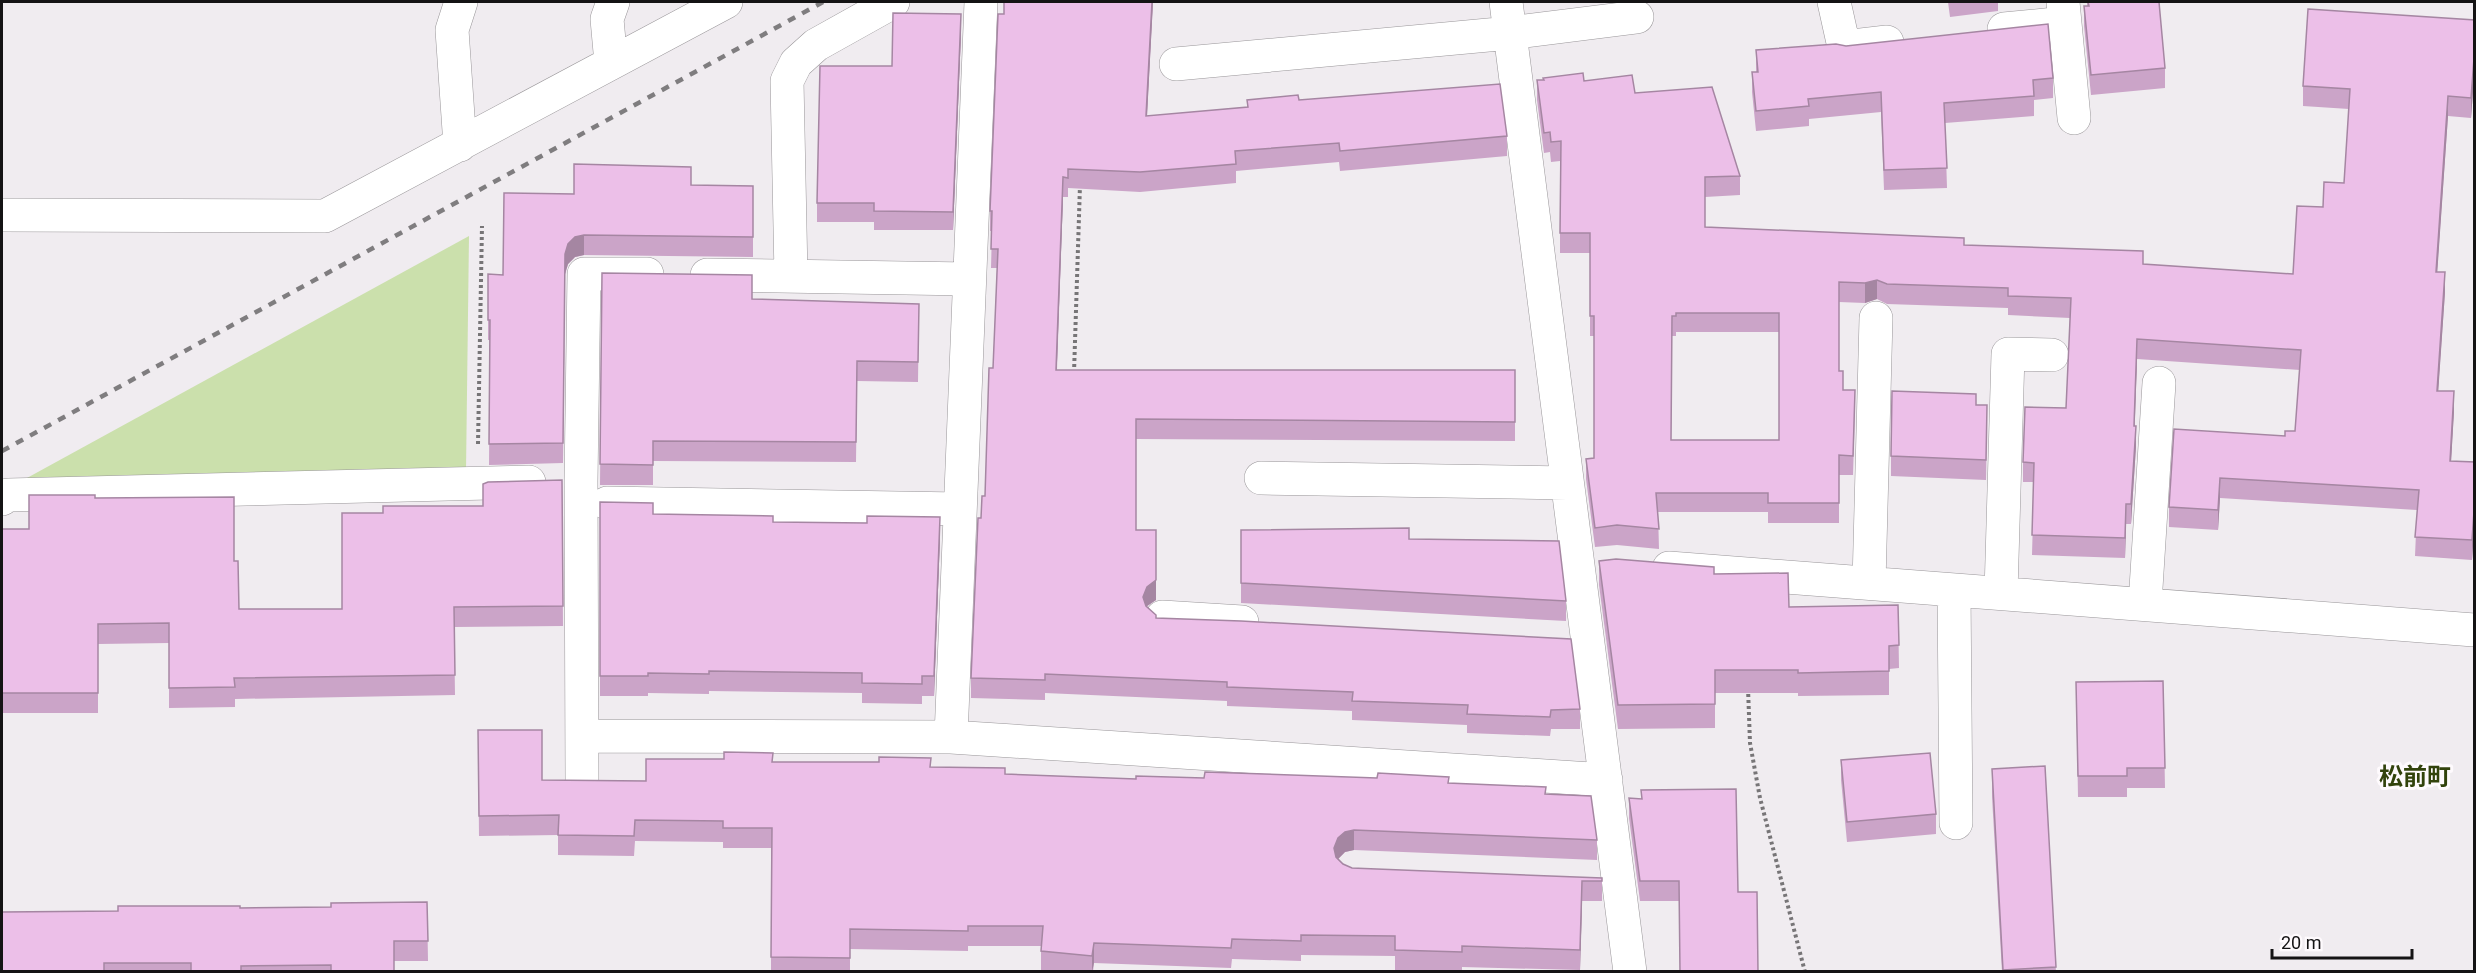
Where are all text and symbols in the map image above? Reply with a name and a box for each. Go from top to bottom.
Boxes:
district label: 松前町 [2379,763,2451,791]
scale bar [2272,922,2412,960]
text: 20 m [2281,932,2321,953]

